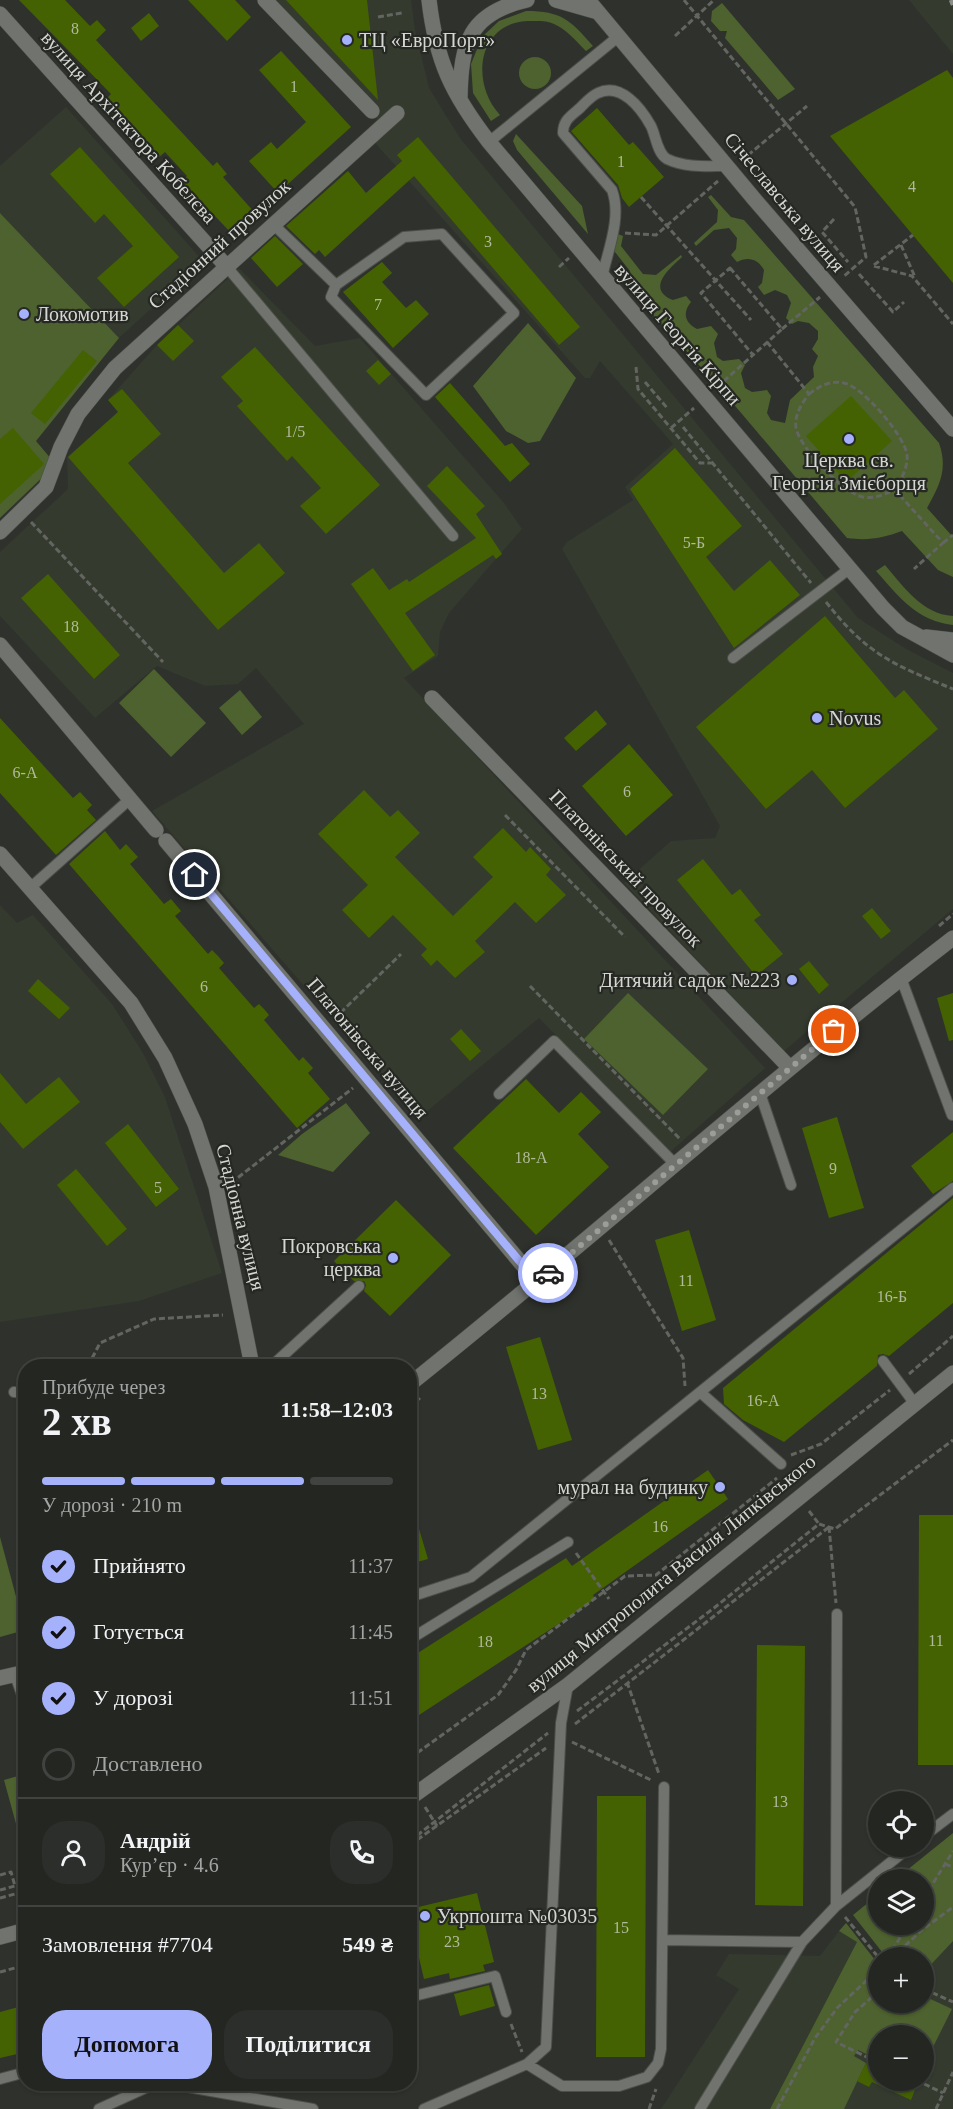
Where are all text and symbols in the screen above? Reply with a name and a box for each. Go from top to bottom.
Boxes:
house number: 8 [71,20,79,37]
street label: вулиця Архітектора Кобелєва [36,27,221,228]
place label: ТЦ «ЕвроПорт» [359,29,495,52]
marker: ТЦ «ЕвроПорт» [340,33,354,47]
house number: 1 [290,78,298,95]
street label: Січеславська вулиця [720,128,850,277]
house number: 1 [617,153,625,170]
street label: Стадіонний провулок [144,174,295,314]
house number: 4 [908,178,916,195]
house number: 3 [484,233,492,250]
street label: вулиця Георгія Кірпи [610,259,746,410]
house number: 7 [374,296,382,313]
place label: Локомотив [36,303,129,325]
marker: Локомотив [17,307,31,321]
house number: 1/5 [285,423,305,440]
marker: Церква св. Георгія Змієборця [842,432,856,446]
place label: Церква св. Георгія Змієборця [772,449,926,495]
house number: 5-Б [683,534,705,551]
house number: 18 [63,618,79,635]
place label: Novus [829,707,881,729]
marker: Novus [810,711,824,725]
house number: 6-А [13,764,38,781]
house number: 6 [623,783,631,800]
street label: Платонівський провулок [545,785,707,952]
pin [169,849,220,900]
icon: home [178,858,211,891]
place label: Дитячий садок №223 [600,969,780,992]
street label: Платонівська вулиця [302,973,433,1123]
marker: Дитячий садок №223 [785,973,799,987]
house number: 6 [200,978,208,995]
pin [808,1005,859,1056]
icon: bag [817,1014,850,1047]
street label: Стадіонна вулиця [211,1141,270,1293]
house number: 18-А [515,1149,548,1166]
house number: 9 [829,1160,837,1177]
house number: 5 [154,1179,162,1196]
place label: Покровська церква [281,1235,381,1281]
courier [518,1243,578,1303]
marker: Покровська церква [386,1251,400,1265]
icon: car [532,1257,565,1290]
house number: 11 [678,1272,694,1289]
house number: 16-Б [877,1288,907,1305]
text: Прибуде через [42,1376,165,1398]
house number: 13 [531,1385,547,1402]
house number: 16-А [747,1392,780,1409]
text: 11:58–12:03 [281,1397,393,1422]
text: 2 хв [42,1400,112,1443]
street label: вулиця Митрополита Василя Липківського [522,1450,820,1697]
place label: мурал на будинку [558,1476,708,1499]
marker: мурал на будинку [713,1480,727,1494]
text: У дорозі · 210 m [42,1494,182,1516]
house number: 16 [652,1518,668,1535]
icon: check [42,1550,75,1583]
text: Прийнято [93,1553,186,1578]
text: 11:37 [348,1555,393,1577]
icon: check [42,1616,75,1649]
text: Готується [93,1619,184,1644]
text: 11:45 [348,1621,393,1643]
house number: 11 [928,1632,944,1649]
house number: 18 [477,1633,493,1650]
icon: check [42,1682,75,1715]
text: У дорозі [93,1685,173,1710]
text: 11:51 [348,1687,393,1709]
text: Доставлено [93,1751,203,1776]
map controls [868,1791,934,2091]
button: locate [868,1791,934,1857]
house number: 13 [772,1793,788,1810]
button: person [42,1821,105,1884]
button: phone [330,1821,393,1884]
text: Андрій [120,1828,191,1853]
text: Кур’єр · 4.6 [120,1854,219,1876]
button: layers [868,1869,934,1935]
place label: Укрпошта №03035 [437,1905,597,1928]
marker: Укрпошта №03035 [418,1909,432,1923]
house number: 15 [613,1919,629,1936]
text: Замовлення #7704 [42,1932,213,1957]
text: 549 ₴ [342,1932,393,1957]
house number: 23 [444,1933,460,1950]
button: + [868,1947,934,2013]
button: Допомога [42,2010,212,2079]
button: Поділитися [224,2010,393,2079]
button: − [868,2025,934,2091]

